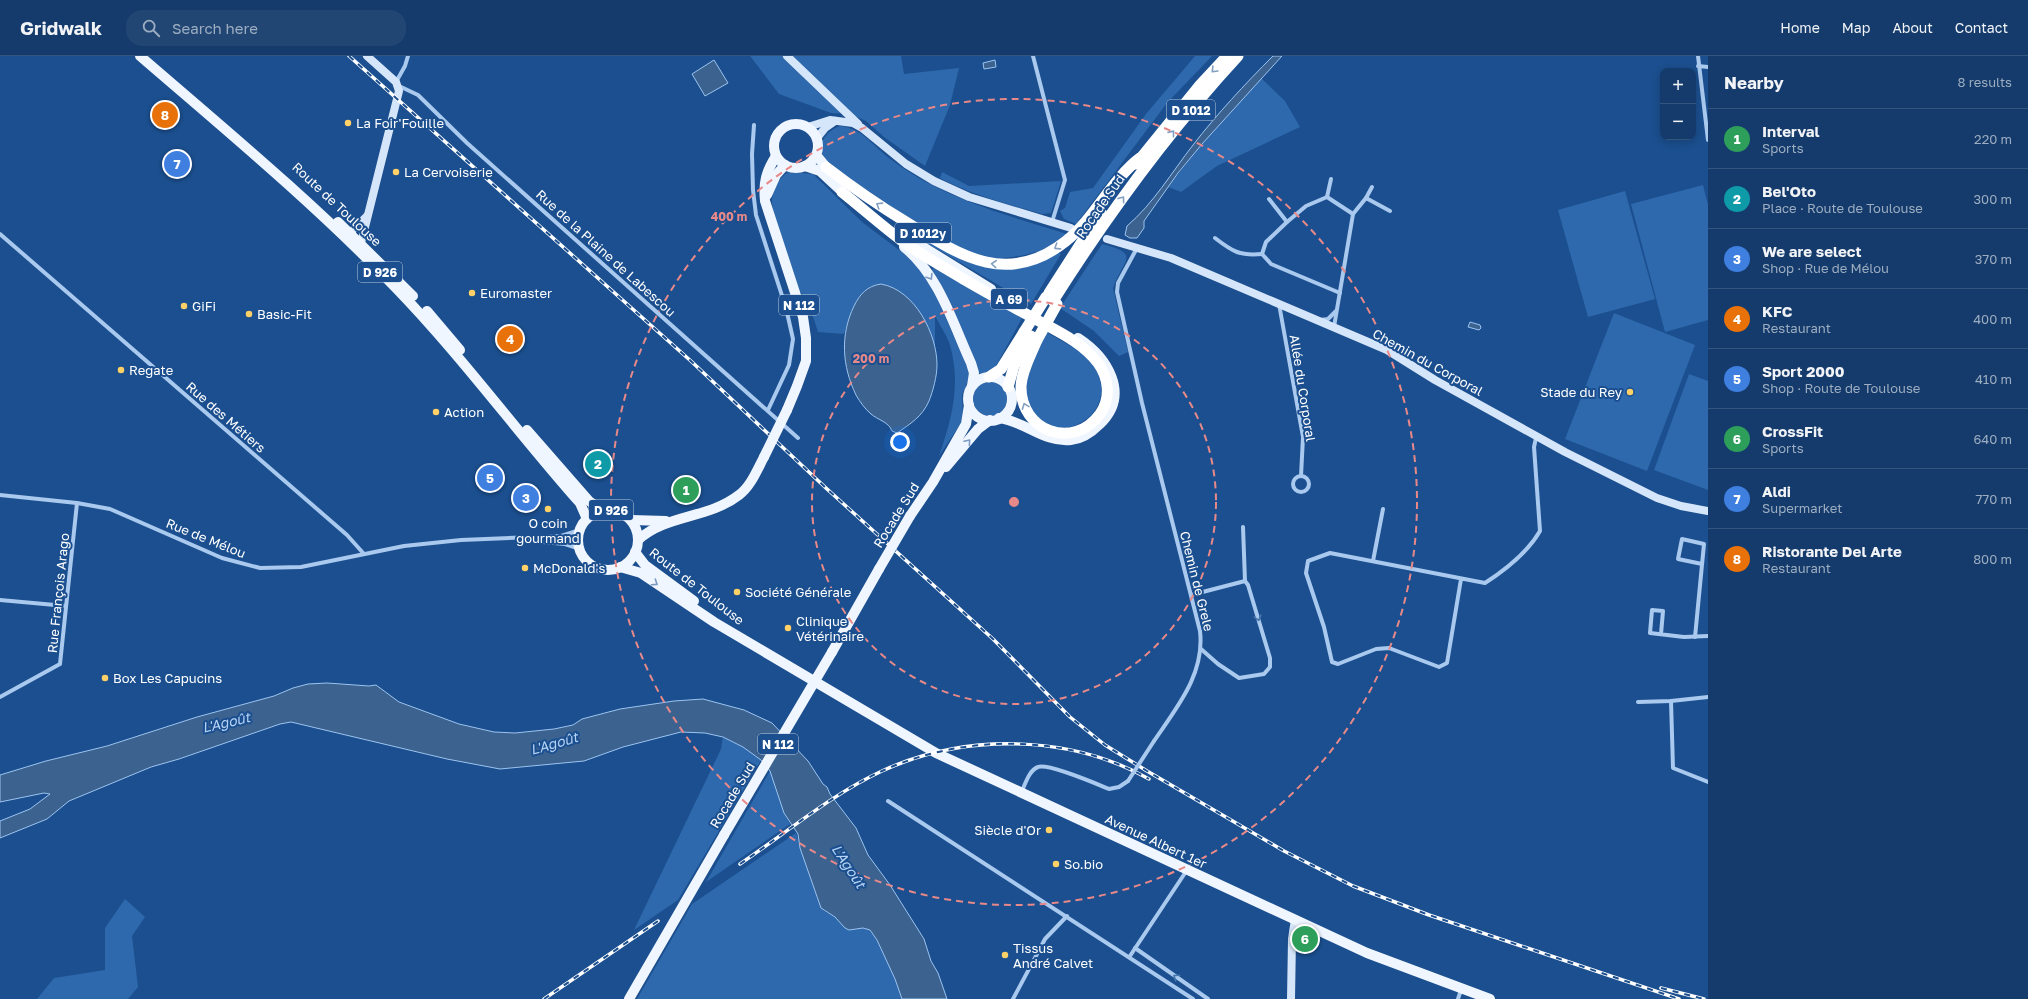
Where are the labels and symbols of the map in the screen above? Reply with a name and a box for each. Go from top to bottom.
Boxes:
one-way arrow [1211,65,1218,73]
pin: 8 [152,100,178,130]
road number: D 1012 [1167,100,1215,120]
place label: La Foir'Fouille [356,115,444,131]
marker: La Foir'Fouille [343,118,353,128]
one-way arrow [1167,130,1174,138]
pin: 7 [164,149,190,179]
street label: Route de Toulouse [289,159,385,249]
place label: La Cervoiserie [404,164,493,180]
marker: La Cervoiserie [391,167,401,177]
street label: Rocade Sud [1072,171,1128,241]
street label: Rue de la Plaine de Labescou [533,186,679,320]
one-way arrow [1117,196,1124,203]
one-way arrow [876,202,883,210]
text: 400 m [711,209,747,224]
road number: D 1012y [895,223,951,243]
one-way arrow [1054,242,1061,250]
one-way arrow [990,259,997,268]
road number: D 926 [358,262,402,282]
one-way arrow [926,273,933,280]
place label: Euromaster [480,285,552,301]
marker: Euromaster [467,288,477,298]
road number: A 69 [991,289,1027,309]
road number: N 112 [779,295,819,315]
place label: GiFi [192,298,216,314]
marker: GiFi [179,301,189,311]
place label: Basic-Fit [257,306,312,322]
marker: Basic-Fit [244,309,254,319]
pin: 4 [497,324,523,354]
street label: Chemin du Corporal [1370,325,1486,399]
street label: Allée du Corporal [1287,333,1319,443]
text: 200 m [853,351,889,366]
place label: Regate [129,362,173,378]
marker: Regate [116,365,126,375]
street label: Rue des Métiers [183,378,269,456]
place label: Stade du Rey [1540,384,1623,400]
marker: Stade du Rey [1625,387,1635,397]
one-way arrow [1022,402,1030,409]
place label: Action [444,404,484,420]
marker: Action [431,407,441,417]
your location [890,432,910,452]
one-way arrow [963,439,970,446]
pin: 2 [585,449,611,479]
pin: 5 [477,463,503,493]
pin: 1 [673,475,699,505]
street label: Rocade Sud [870,479,922,551]
pin: 3 [513,483,539,513]
centre of rings [1007,495,1021,509]
road number: D 926 [589,500,633,520]
marker: O coin gourmand [543,504,553,514]
street label: Rue de Mélou [164,515,248,561]
place label: O coin gourmand [516,515,580,546]
street label: Chemin de Grele [1177,529,1217,633]
street label: Rue François Arago [44,532,72,654]
street label: Route de Toulouse [646,544,748,628]
place label: McDonald's [533,560,605,576]
marker: McDonald's [520,563,530,573]
one-way arrow [651,578,658,586]
place label: Société Générale [745,584,851,600]
marker: Société Générale [732,587,742,597]
place label: Clinique Vétérinaire [796,613,864,644]
one-way arrow [1253,614,1262,621]
marker: Clinique Vétérinaire [783,623,793,633]
place label: Box Les Capucins [113,670,222,686]
marker: Box Les Capucins [100,673,110,683]
water label: L'Agoût [200,708,253,736]
water label: L'Agoût [528,728,581,758]
road number: N 112 [758,734,798,754]
street label: Rocade Sud [706,759,758,831]
street label: Avenue Albert 1er [1103,811,1209,871]
place label: Siècle d'Or [974,822,1041,838]
marker: Siècle d'Or [1044,825,1054,835]
water label: L'Agoût [829,841,870,892]
place label: So.bio [1064,856,1103,872]
marker: So.bio [1051,859,1061,869]
pin: 6 [1292,924,1318,954]
place label: Tissus André Calvet [1013,940,1093,971]
marker: Tissus André Calvet [1000,950,1010,960]
one-way arrow [1173,975,1180,982]

